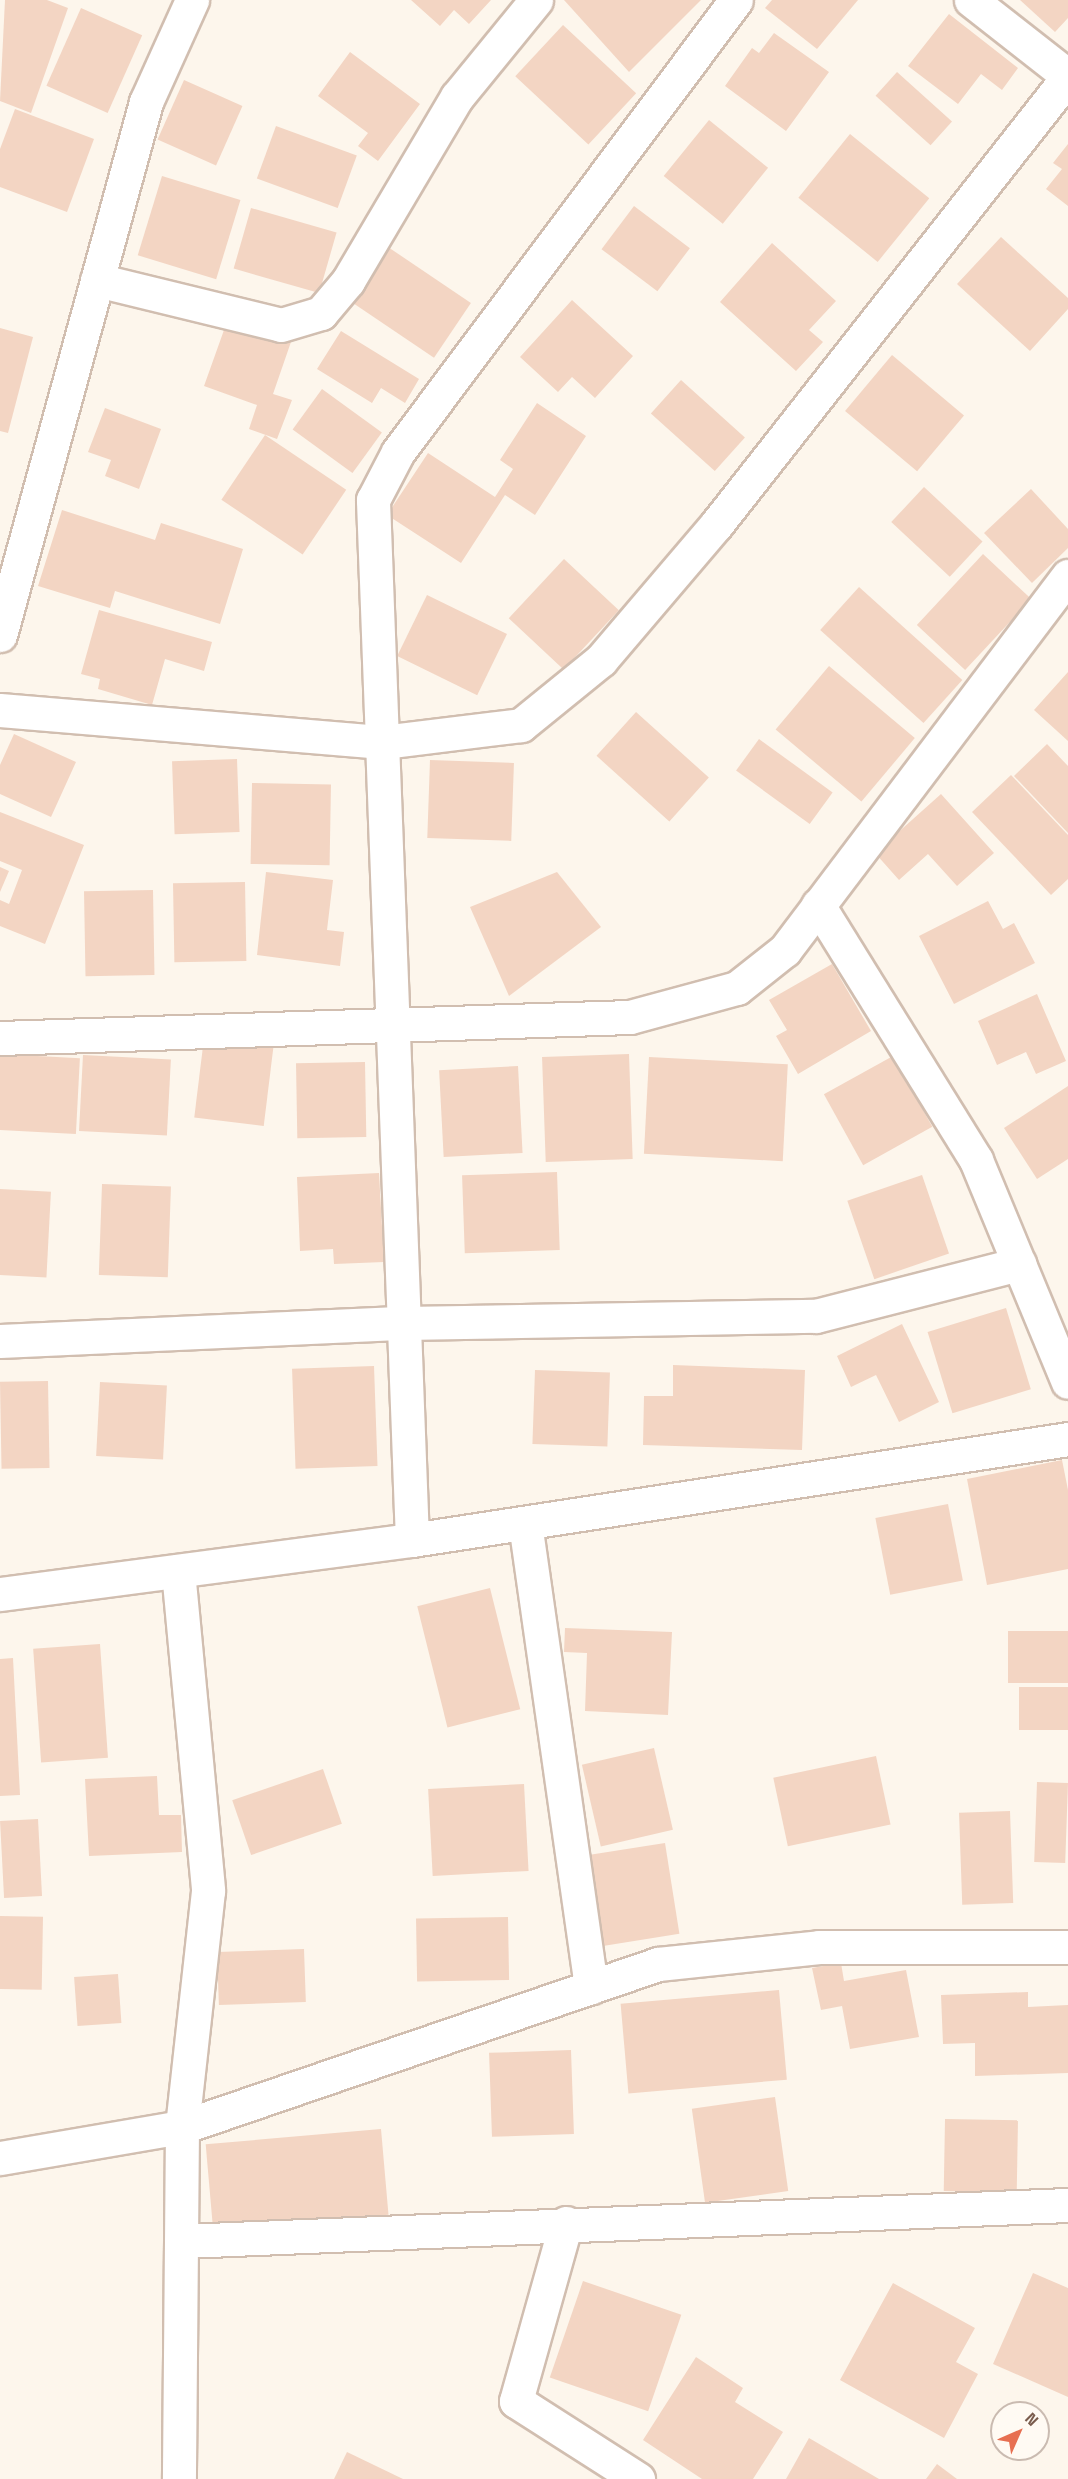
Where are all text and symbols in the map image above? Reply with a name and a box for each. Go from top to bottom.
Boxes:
north arrow [990,2401,1050,2461]
text: N [1020,2408,1043,2431]

